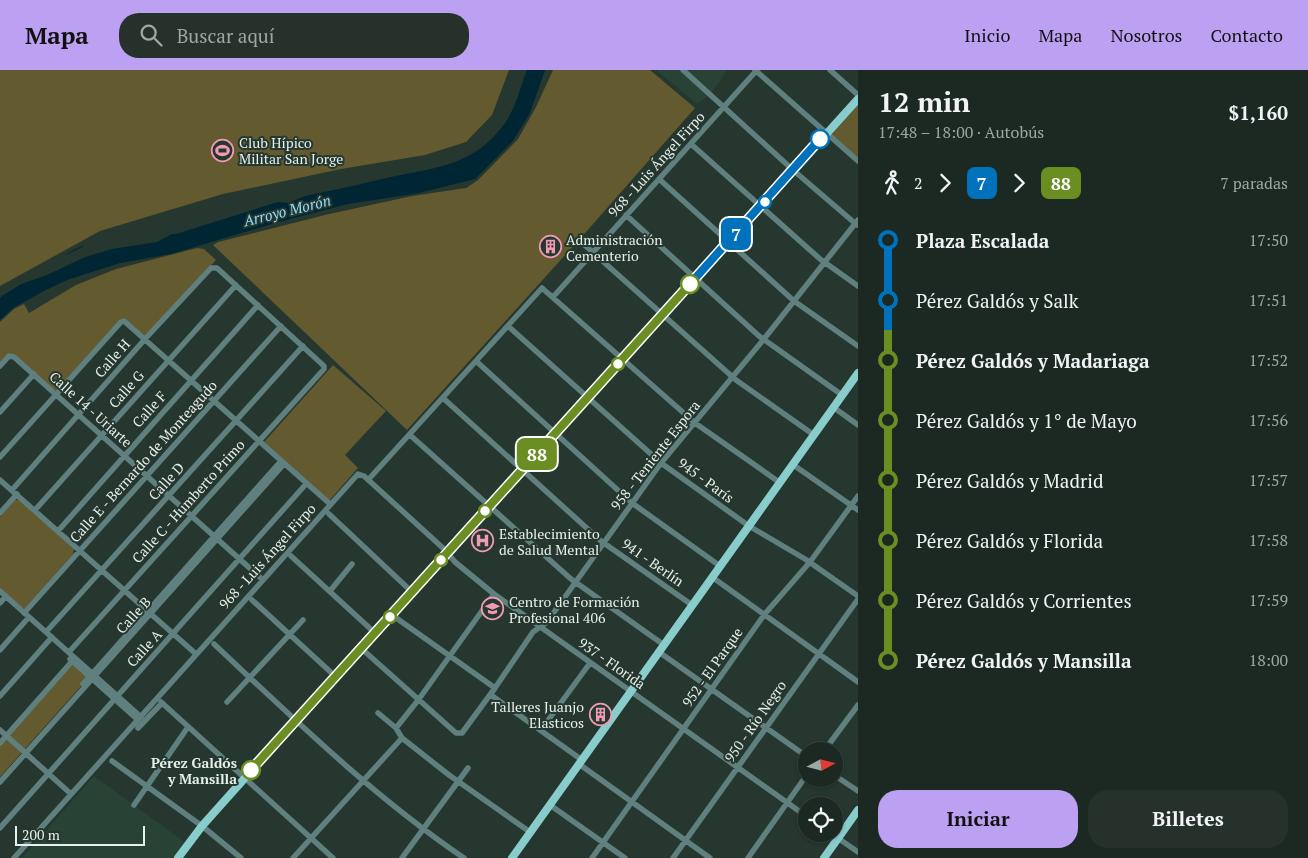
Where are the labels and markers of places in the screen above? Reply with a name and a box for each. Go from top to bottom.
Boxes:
unlabelled marker [810,129,830,149]
place label: Club Hípico Militar San Jorge [239,133,343,168]
sports icon: Club Hípico Militar San Jorge [211,138,235,162]
unlabelled marker [758,195,772,209]
place label: Administración Cementerio [566,230,663,265]
building icon: Administración Cementerio [538,235,562,259]
unlabelled marker [680,274,700,294]
unlabelled marker [611,357,625,371]
unlabelled marker [478,504,492,518]
place label: Establecimiento de Salud Mental [499,524,600,559]
hospital icon: Establecimiento de Salud Mental [471,529,495,553]
unlabelled marker [434,553,448,567]
place label: Centro de Formación Profesional 406 [509,592,640,627]
school or university icon: Centro de Formación Profesional 406 [481,597,505,621]
unlabelled marker [383,610,397,624]
place label: Talleres Juanjo Elasticos [491,697,584,732]
building icon: Talleres Juanjo Elasticos [588,702,612,726]
place label: Pérez Galdós y Mansilla [151,753,237,788]
marker: Pérez Galdós y Mansilla [241,760,261,780]

